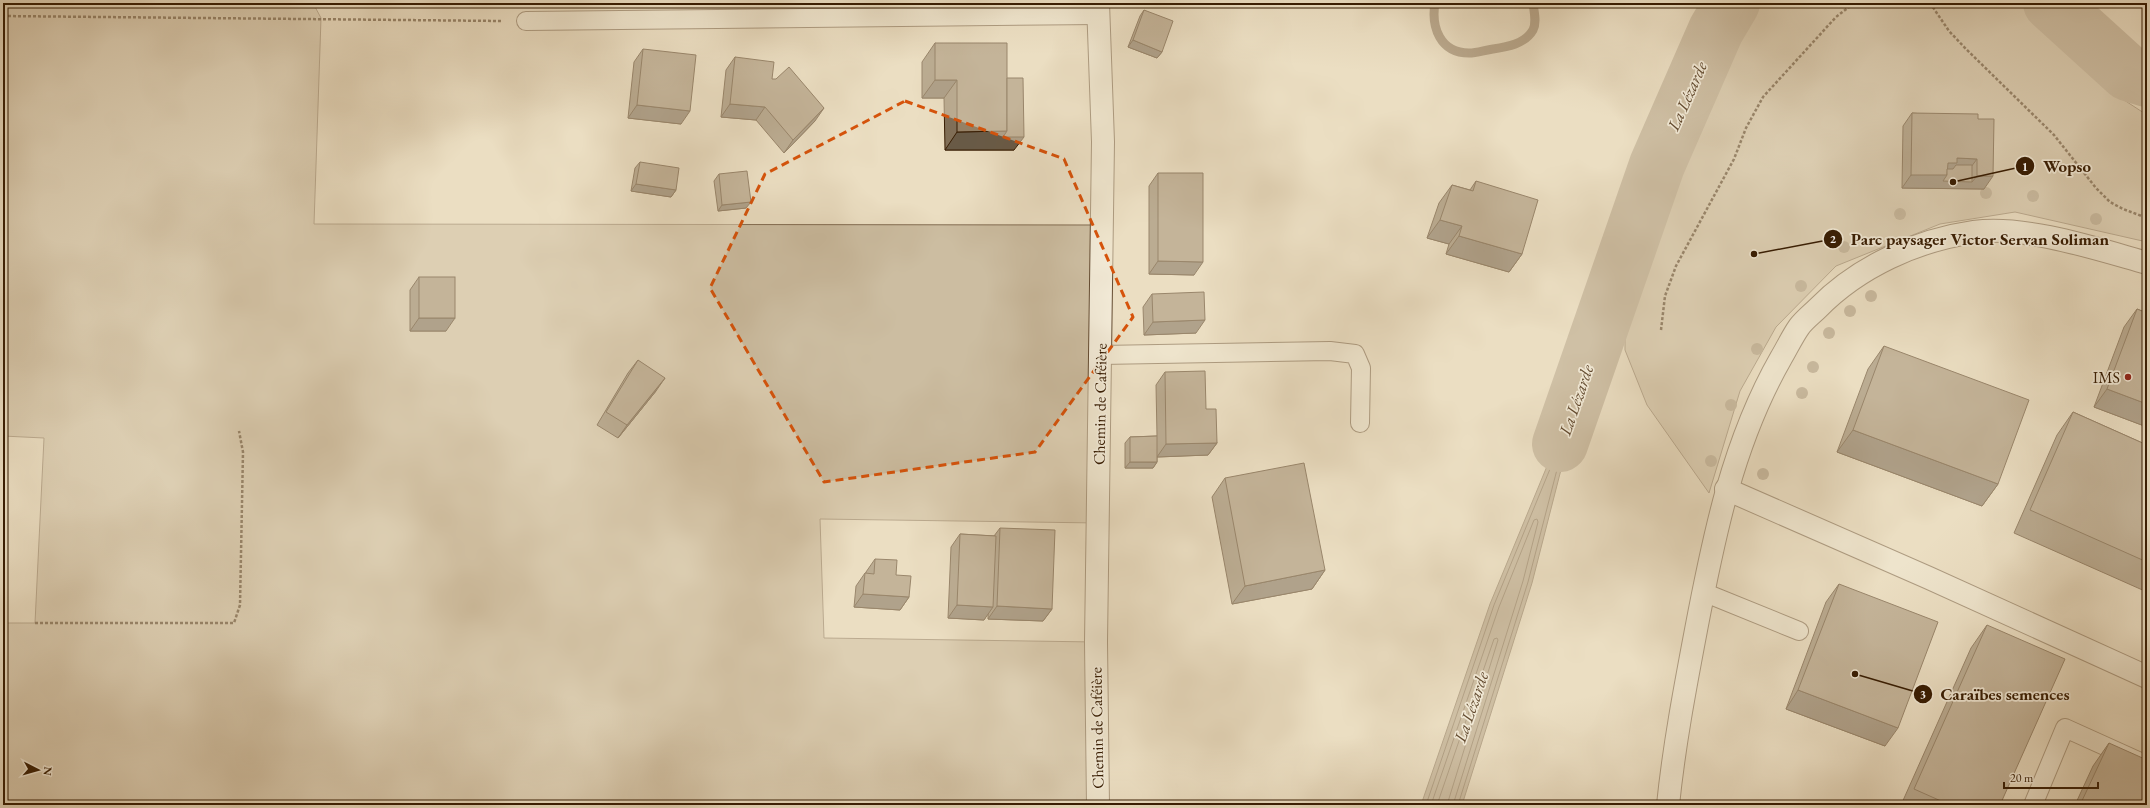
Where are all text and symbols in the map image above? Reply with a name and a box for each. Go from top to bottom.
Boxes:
water label: La Lézarde [1662,58,1712,135]
callout: Wopso [2015,152,2099,181]
text: Wopso [2043,155,2091,177]
text: 1 [2022,159,2028,175]
callout: Parc paysager Victor Servan Soliman [1823,224,2118,253]
text: Parc paysager Victor Servan Soliman [1851,228,2110,250]
text: 2 [1830,231,1837,247]
street label: Chemin de Caféière [1088,343,1112,465]
water label: La Lézarde [1553,362,1598,439]
place label: IMS [2093,367,2120,388]
marker: IMS [2123,372,2133,382]
street label: Chemin de Caféière [1085,667,1109,789]
water label: La Lézarde [1448,669,1493,746]
callout: Caraïbes semences [1913,680,2078,709]
text: Caraïbes semences [1940,683,2070,705]
text: 3 [1920,686,1926,702]
north arrow [18,750,58,790]
scale bar [2004,764,2098,790]
text: N [41,766,55,776]
text: 20 m [2010,770,2034,786]

